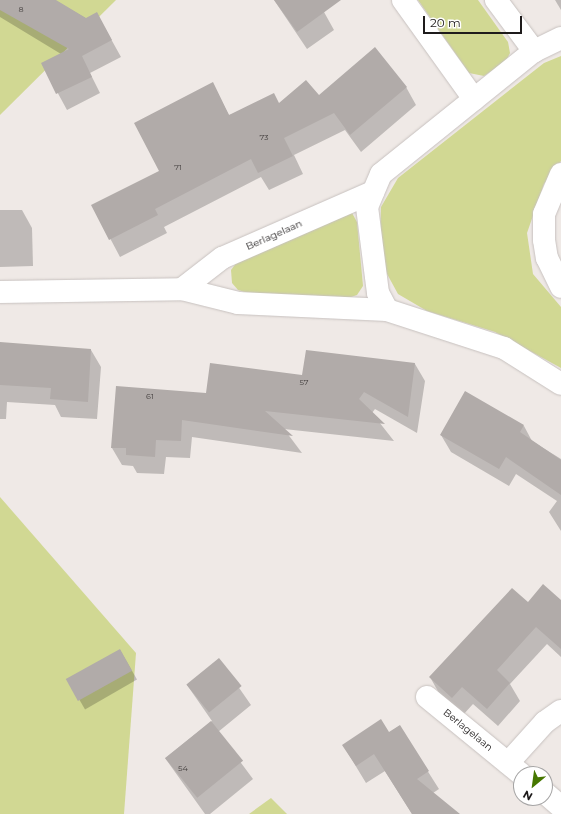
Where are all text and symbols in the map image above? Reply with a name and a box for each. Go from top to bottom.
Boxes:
house number: 8 [18,5,24,15]
scale bar [425,8,524,34]
text: 20 m [430,15,461,30]
house number: 73 [259,133,269,143]
house number: 71 [174,163,182,173]
street label: Berlagelaan [244,217,304,253]
house number: 57 [299,378,309,388]
house number: 61 [146,392,154,402]
street label: Berlagelaan [441,706,495,754]
house number: 54 [178,764,188,774]
north arrow [513,766,553,806]
text: N [520,787,535,804]

